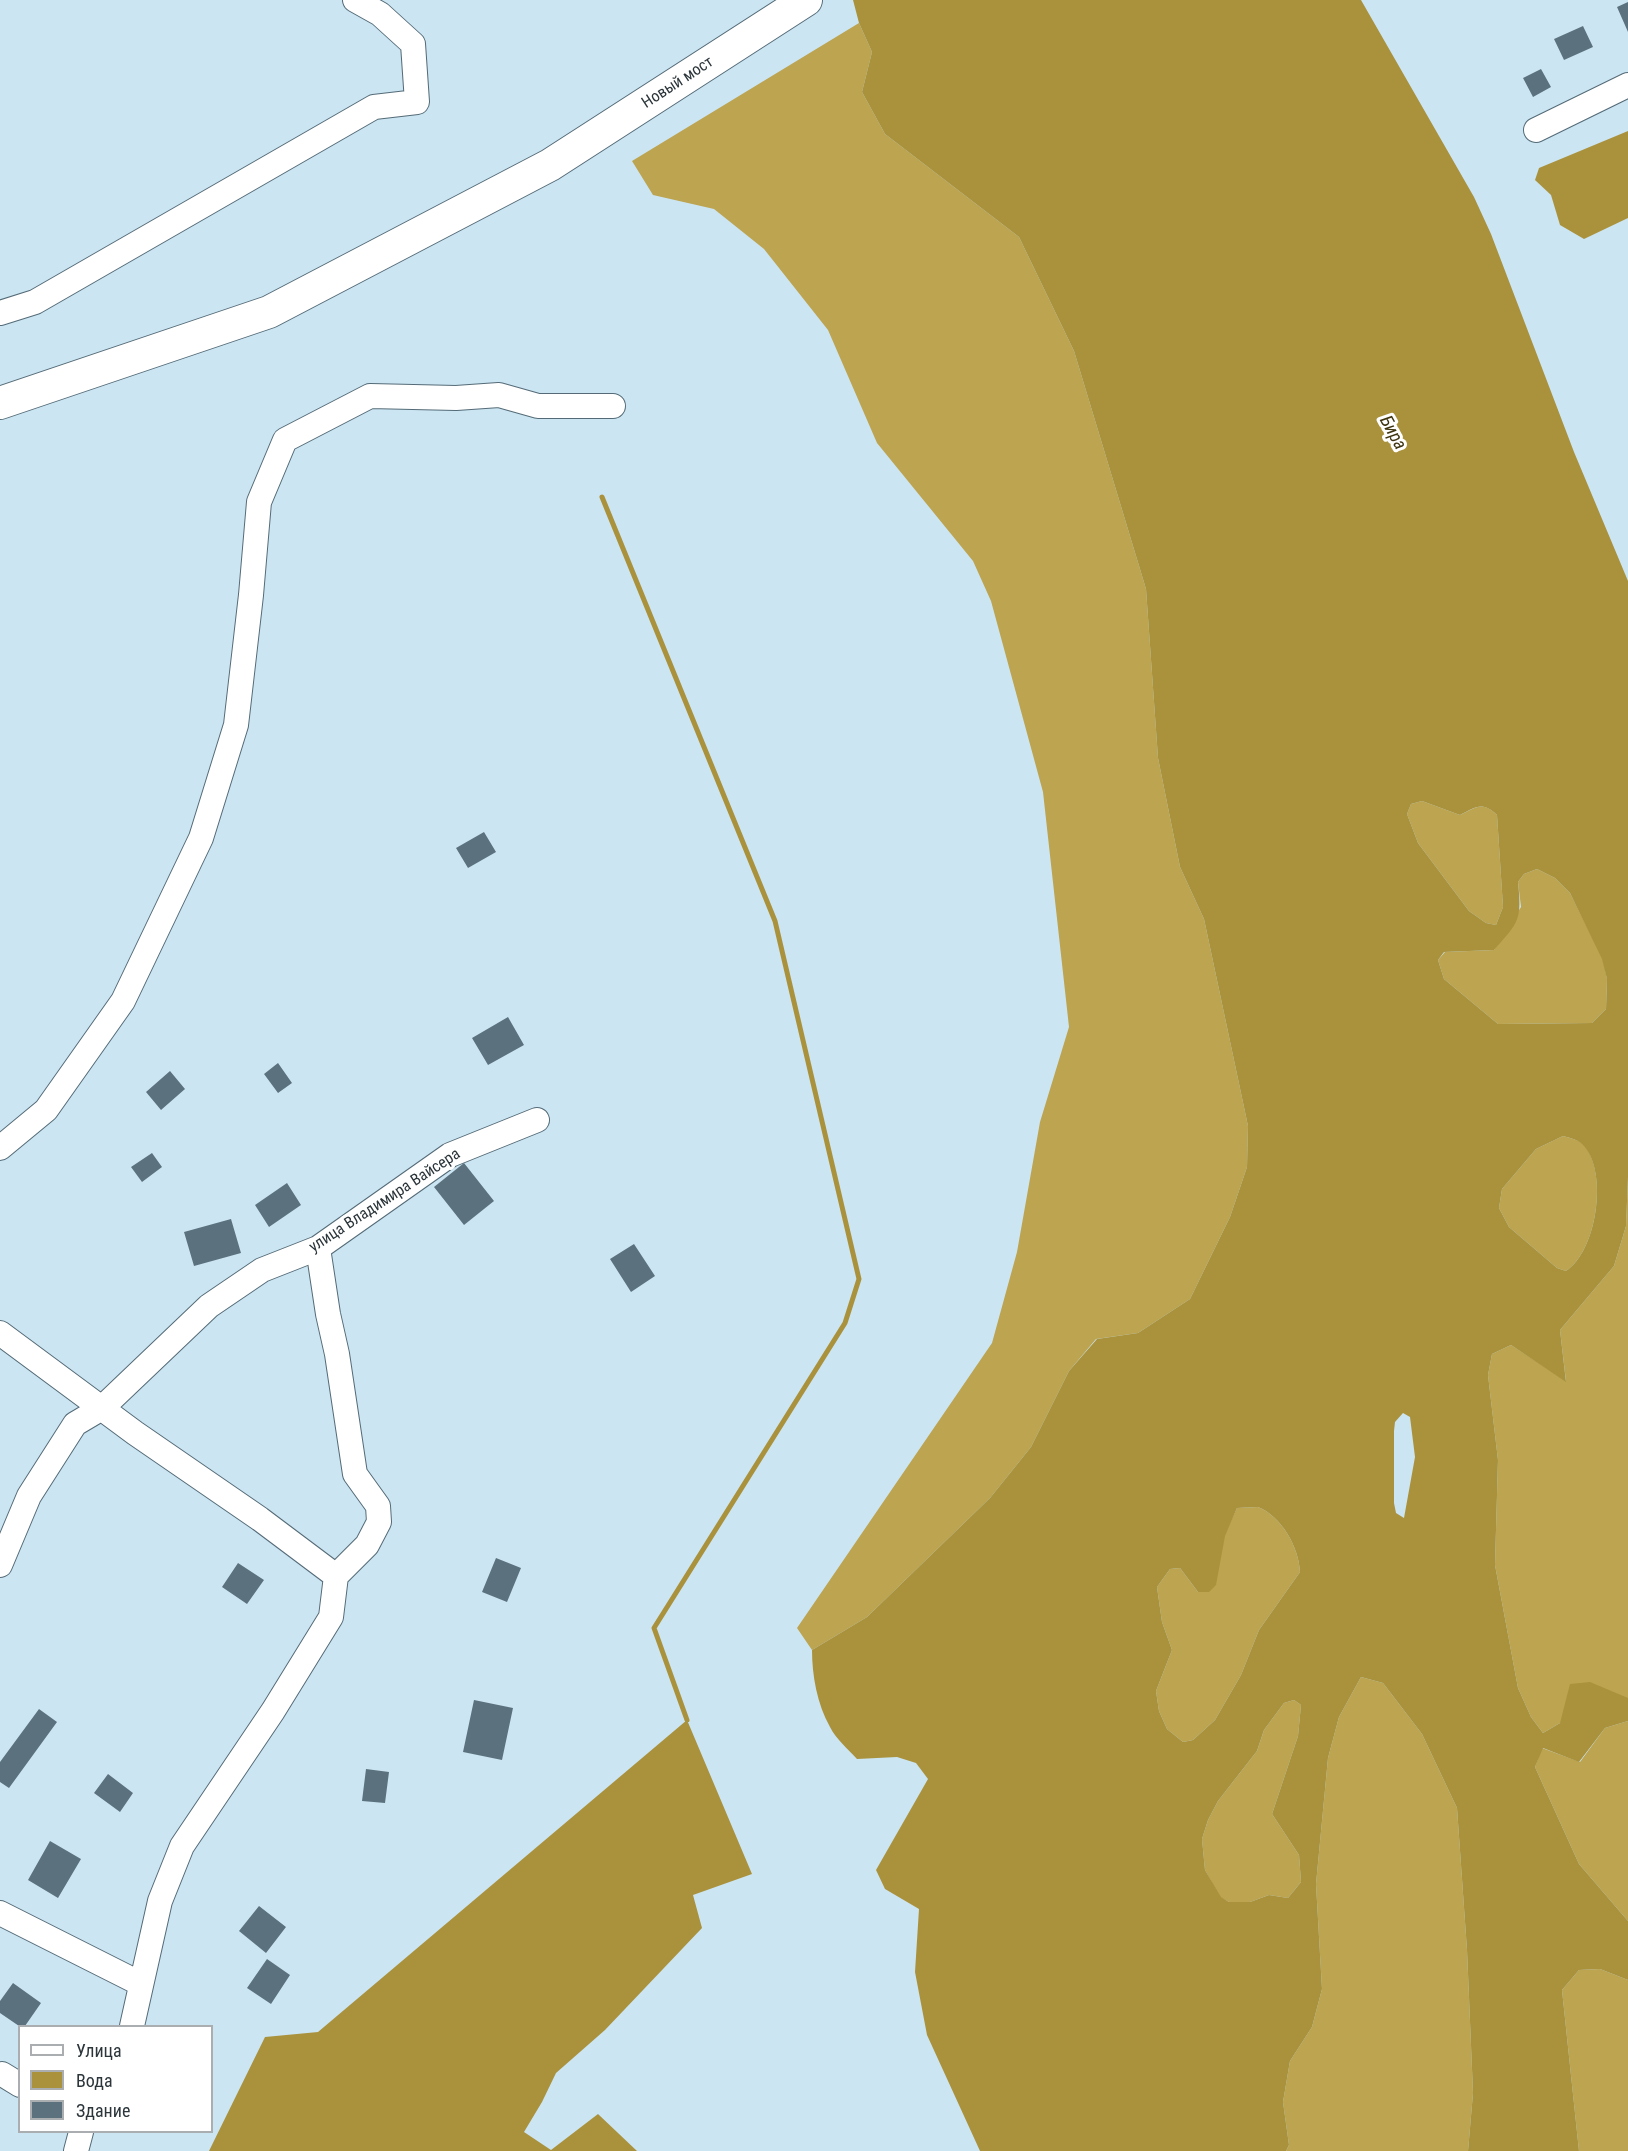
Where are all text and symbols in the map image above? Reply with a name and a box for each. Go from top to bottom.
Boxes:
street label: Новый мост [639,53,717,113]
water label: Бира [1374,412,1410,454]
street label: улица Владимира Вайсера [306,1145,464,1257]
legend [18,2025,213,2133]
text: Улица [76,2040,122,2061]
text: Вода [76,2070,113,2091]
text: Здание [76,2100,130,2121]

